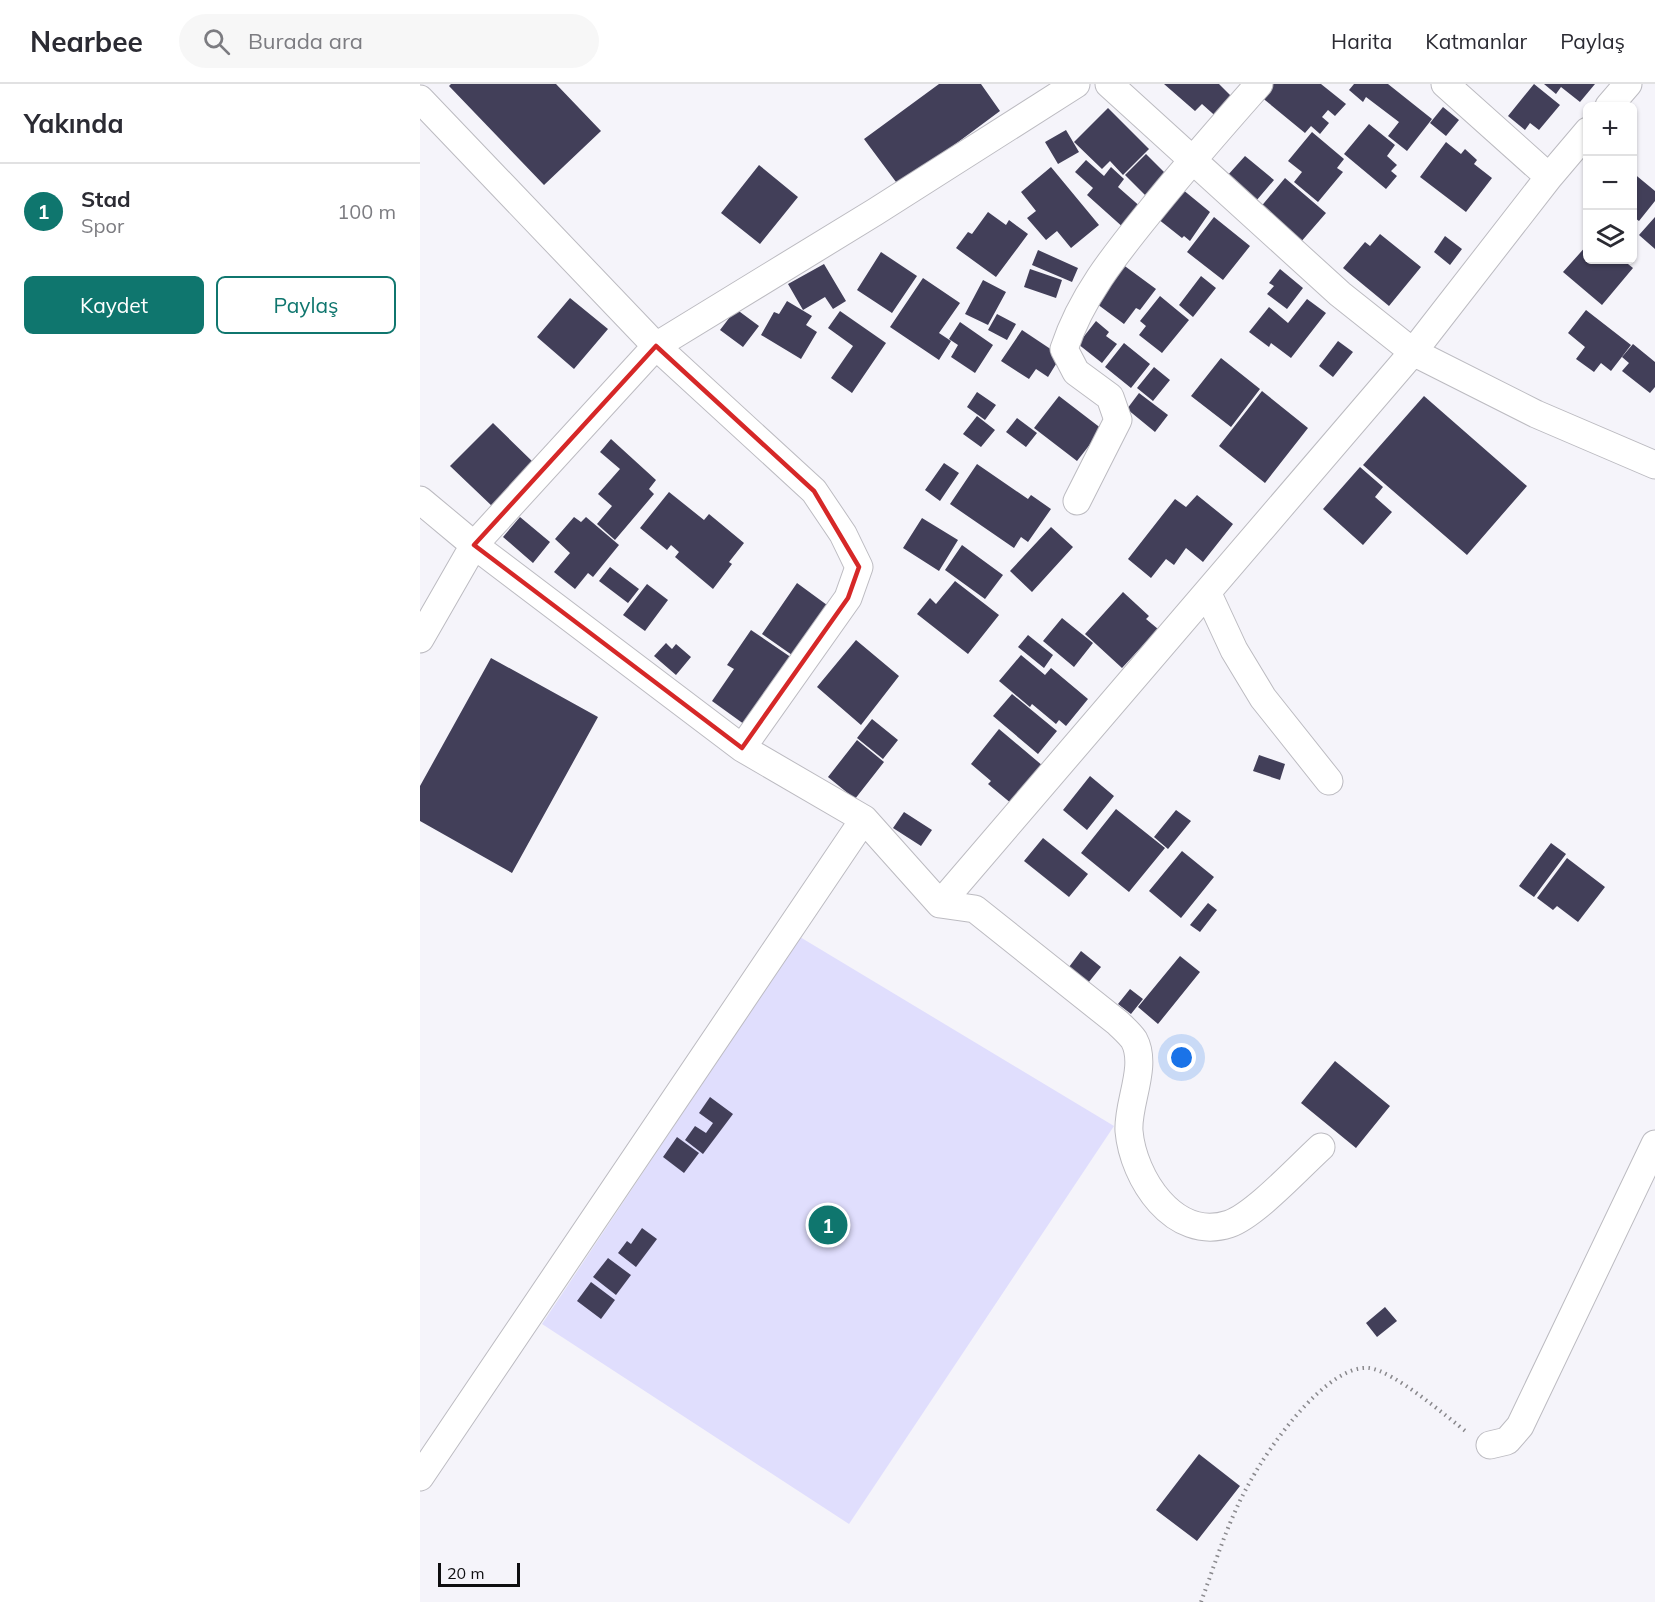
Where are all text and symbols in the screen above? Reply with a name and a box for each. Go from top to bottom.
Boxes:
search box [179,14,599,68]
text: Nearbee [30,24,143,59]
icon: search [200,25,233,58]
text: Burada ara [248,27,363,55]
text: Harita [1331,28,1392,54]
text: Katmanlar [1425,28,1527,54]
text: Paylaş [1560,28,1625,54]
map controls [1583,102,1637,264]
button: + [1583,102,1637,156]
text: Yakında [24,107,124,140]
button: − [1583,156,1637,210]
text: Stad [81,185,131,213]
text: 1 [38,199,50,224]
text: 100 m [337,199,396,224]
button: layers [1583,210,1637,264]
text: Spor [81,213,124,238]
button: Kaydet [24,276,204,334]
button: Paylaş [216,276,396,334]
your location [1167,1043,1196,1072]
pin: 1 [808,1202,848,1248]
scale bar [438,1560,520,1588]
text: 20 m [447,1563,484,1583]

